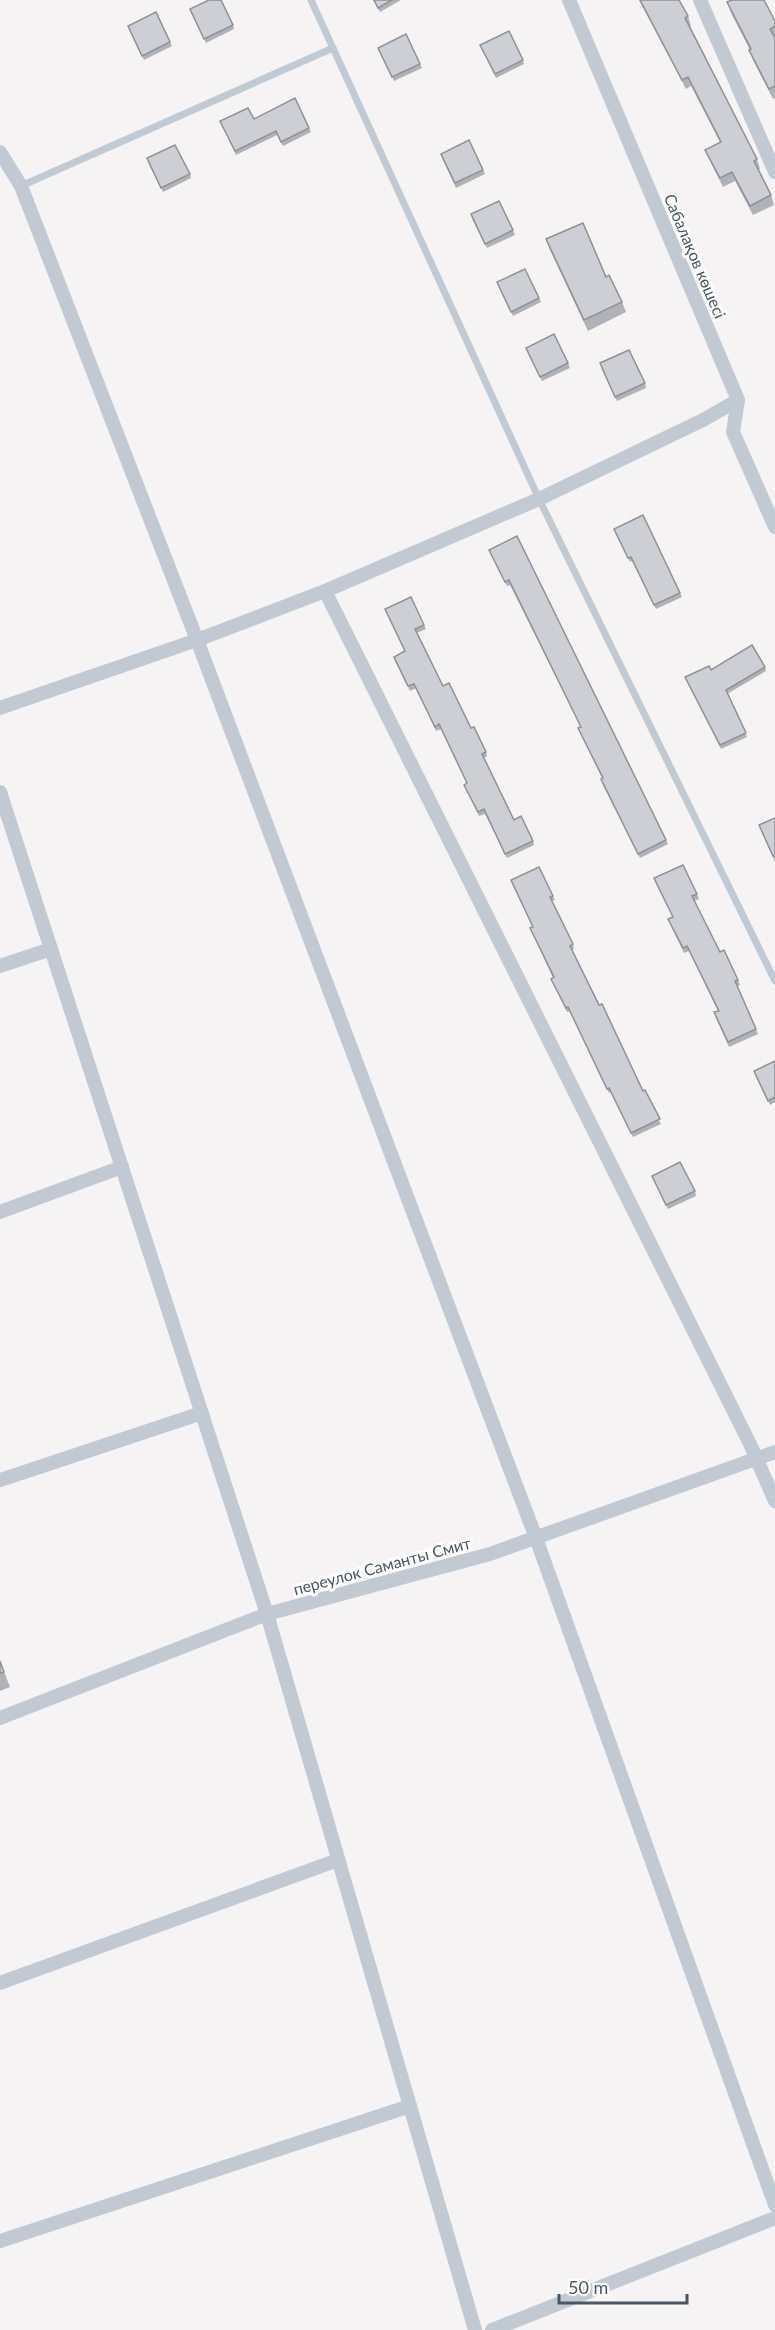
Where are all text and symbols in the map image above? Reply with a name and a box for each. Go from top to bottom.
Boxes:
street label: Сабалақов көшесі [661,191,730,321]
street label: переулок Саманты Смит [291,1533,473,1598]
scale bar [559,2267,686,2305]
text: 50 m [568,2276,608,2298]

